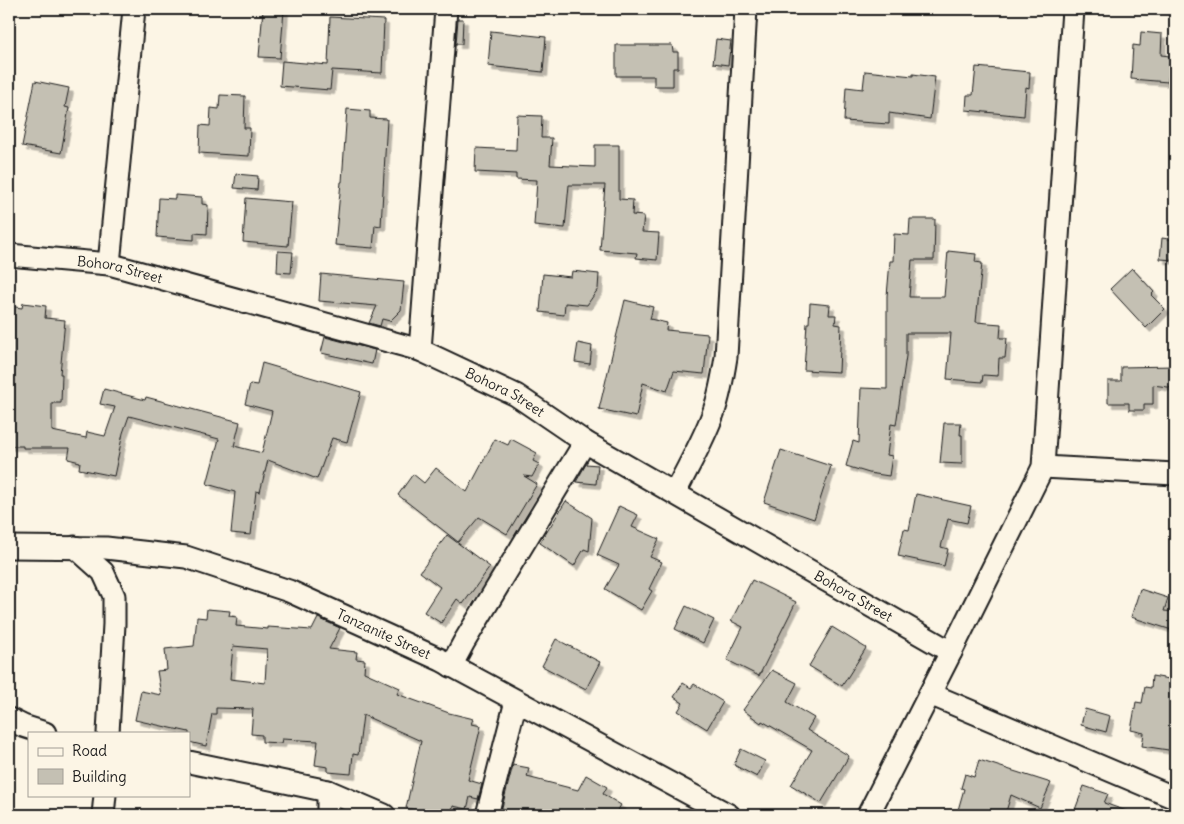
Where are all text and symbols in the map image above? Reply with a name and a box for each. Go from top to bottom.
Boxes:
street label: Bohora Street [76,252,165,287]
street label: Bohora Street [463,364,548,421]
street label: Bohora Street [811,566,896,626]
street label: Tanzanite Street [334,605,434,663]
legend [28,732,190,796]
text: Road [72,741,107,760]
text: Building [72,767,127,786]

